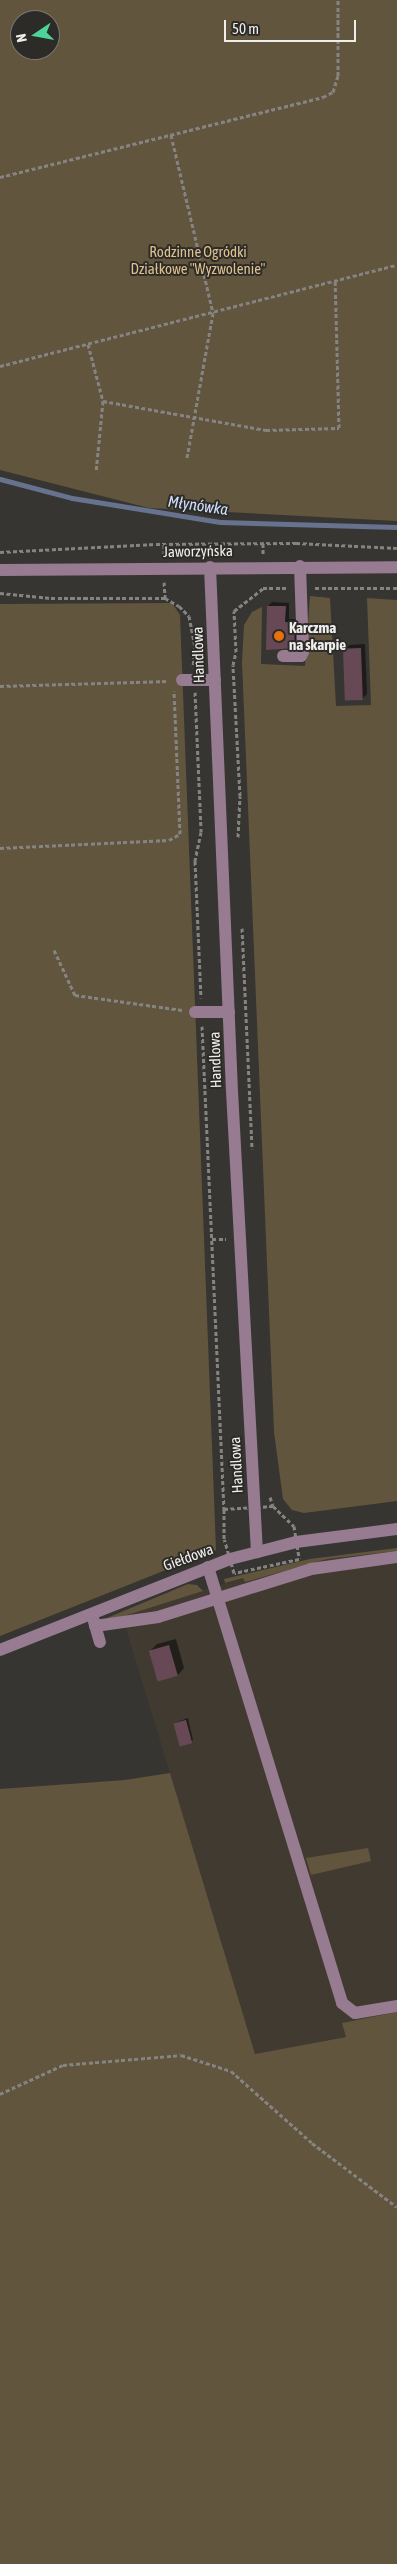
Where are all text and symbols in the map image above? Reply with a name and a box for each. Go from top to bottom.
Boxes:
north arrow [10,10,60,60]
scale bar [227,10,360,42]
text: 50 m [232,20,259,37]
text: N [13,32,30,44]
park label: Rodzinne Ogródki Działkowe "Wyzwolenie" [131,242,265,277]
water label: Młynówka [167,491,229,519]
street label: Jaworzyńska [163,541,233,561]
place label: Karczma na skarpie [289,618,346,653]
street label: Handlowa [188,626,208,684]
marker: Karczma na skarpie [273,630,285,642]
street label: Handlowa [205,1031,225,1089]
street label: Handlowa [226,1436,246,1494]
street label: Giełdowa [161,1540,215,1574]

